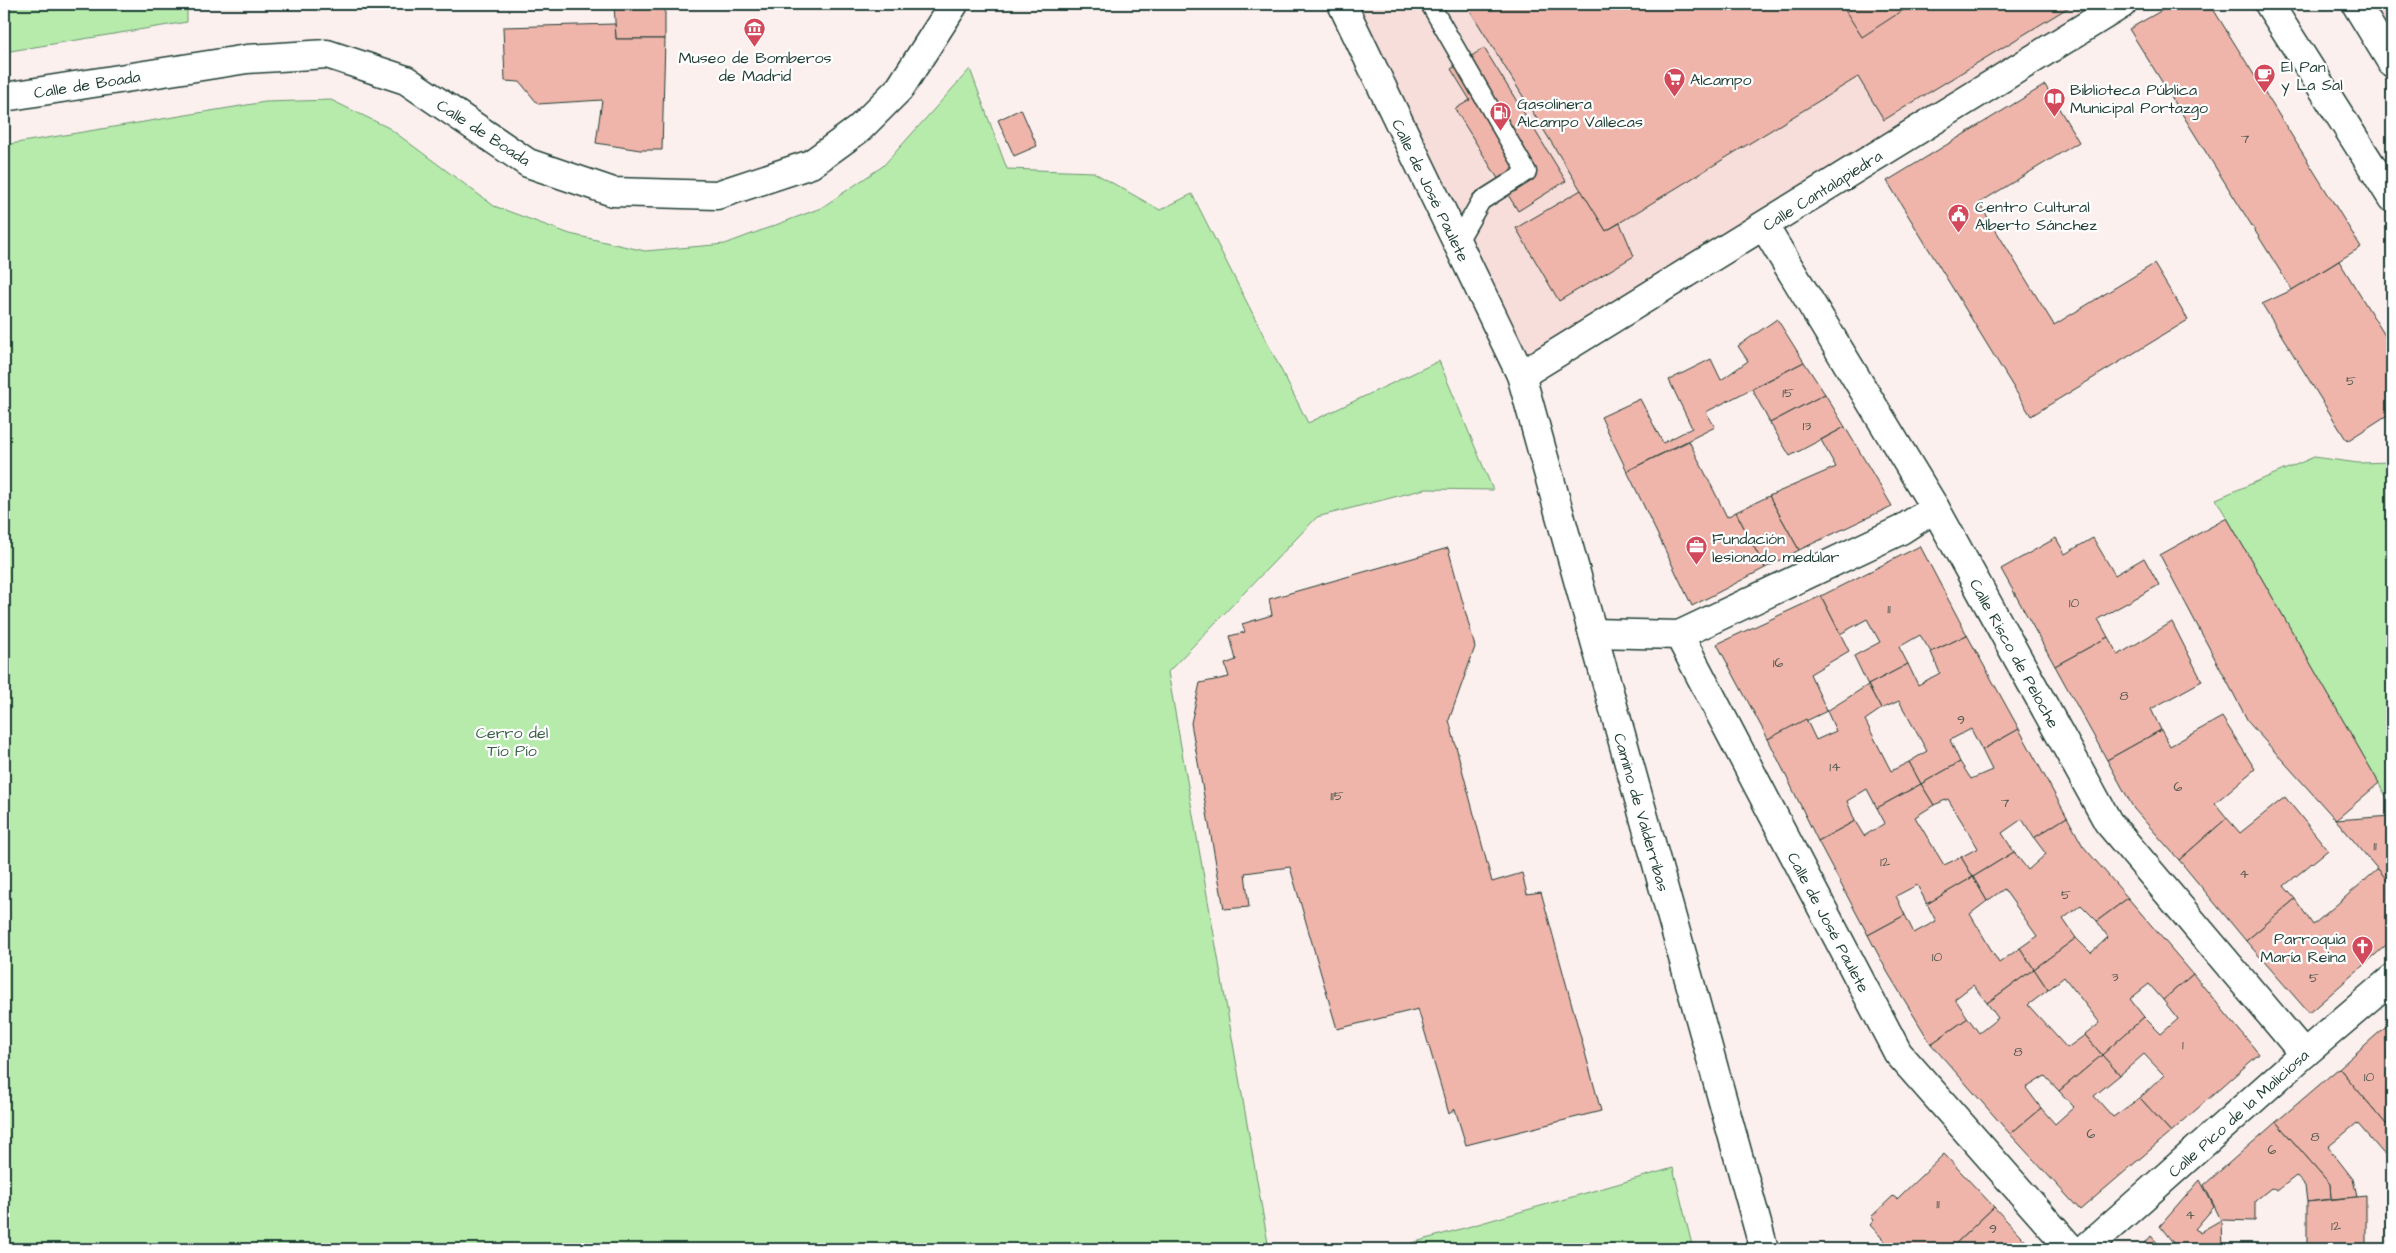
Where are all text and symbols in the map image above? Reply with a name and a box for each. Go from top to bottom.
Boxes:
museum icon: Museo de Bomberos de Madrid [743,16,767,47]
place label: Museo de Bomberos de Madrid [678,47,832,87]
place label: El Pan y La Sal [2281,56,2343,97]
cafe icon: El Pan y La Sal [2253,63,2277,94]
street label: Calle de Boada [32,66,142,104]
supermarket icon: Alcampo [1662,67,1686,98]
place label: Alcampo [1690,69,1751,91]
place label: Biblioteca Pública Municipal Portazgo [2070,79,2208,120]
library icon: Biblioteca Pública Municipal Portazgo [2042,86,2066,117]
place label: Gasolinera Alcampo Vallecas [1517,93,1643,133]
street label: Calle de Boada [432,94,535,171]
fuel station icon: Gasolinera Alcampo Vallecas [1489,100,1513,131]
street label: Calle de José Paulete [1386,115,1474,266]
house number: 7 [2241,129,2250,149]
street label: Calle Cantalapiedra [1758,145,1887,237]
place label: Centro Cultural Alberto Sánchez [1975,196,2097,236]
public building icon: Centro Cultural Alberto Sánchez [1947,203,1971,234]
house number: 5 [2346,371,2356,391]
house number: 15 [1782,383,1794,403]
house number: 13 [1803,416,1811,436]
place label: Fundación lesionado medular [1712,528,1839,568]
office icon: Fundación lesionado medular [1684,535,1708,566]
street label: Calle Risco de Peloche [1964,575,2064,732]
house number: 10 [2069,593,2079,613]
house number: 11 [1887,599,1891,619]
house number: 16 [1773,653,1784,673]
house number: 8 [2119,686,2129,706]
house number: 9 [1957,710,1965,730]
park label: Cerro del Tío Pío [476,722,548,762]
street label: Camino de Valderribas [1608,731,1674,894]
house number: 14 [1829,757,1841,777]
house number: 6 [2174,777,2183,797]
house number: 115 [1330,786,1344,806]
house number: 7 [2001,793,2010,813]
house number: 11 [2373,836,2377,856]
street label: Calle de José Paulete [1782,848,1875,997]
house number: 12 [1880,852,1890,872]
house number: 4 [2239,864,2249,884]
house number: 5 [2061,885,2071,905]
place label: Parroquia María Reina [2260,928,2346,968]
church icon: Parroquia María Reina [2350,935,2374,966]
house number: 10 [1932,947,1942,967]
house number: 3 [2111,967,2119,987]
house number: 5 [2309,968,2319,988]
house number: 1 [2182,1035,2184,1055]
house number: 8 [2013,1042,2023,1062]
street label: Calle Pico de la Maliciosa [2164,1045,2314,1183]
house number: 10 [2364,1067,2374,1087]
house number: 6 [2087,1124,2096,1144]
house number: 8 [2310,1127,2320,1147]
house number: 6 [2268,1140,2277,1160]
house number: 11 [1936,1194,1940,1214]
house number: 4 [2185,1205,2195,1225]
house number: 12 [2331,1216,2341,1236]
house number: 9 [1989,1219,1997,1239]

